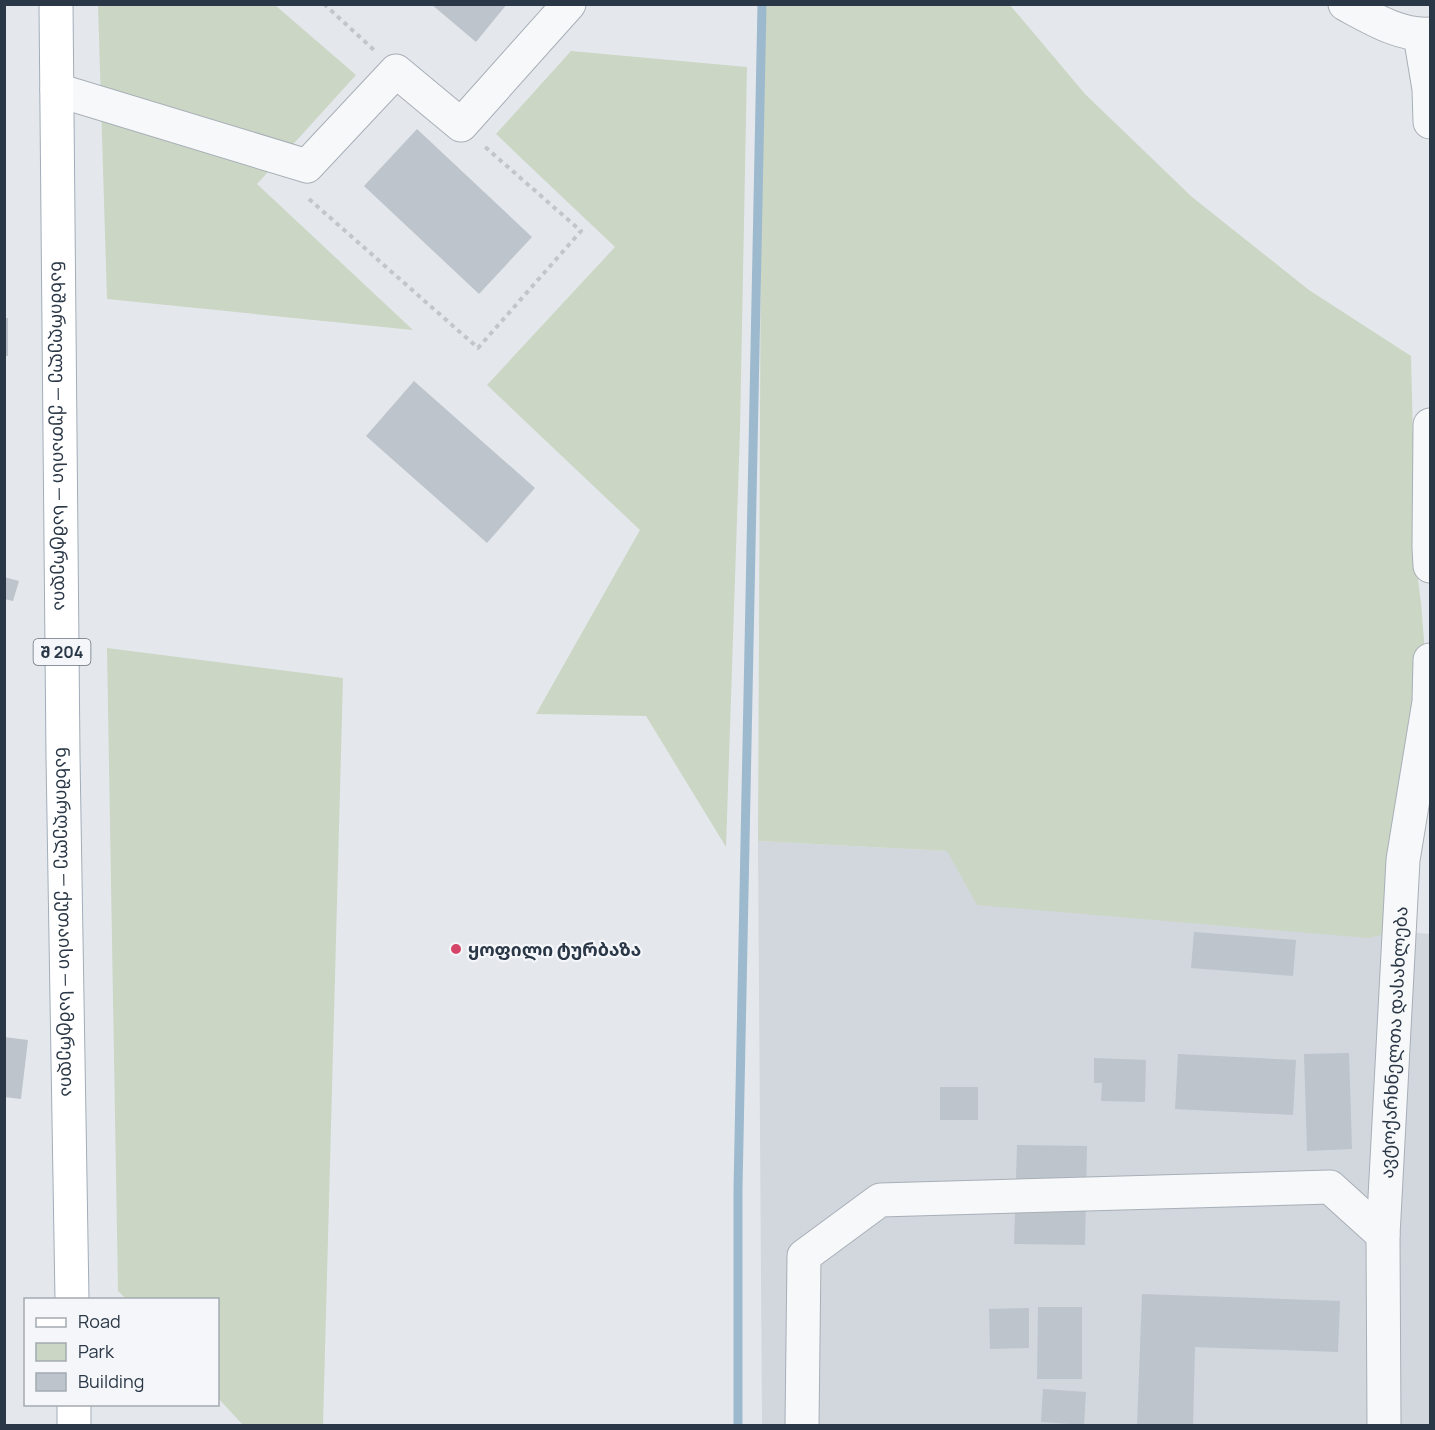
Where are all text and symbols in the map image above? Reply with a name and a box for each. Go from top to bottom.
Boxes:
street label: ნახშირღელე — ქუთაისი — სამტრედია [46,261,74,611]
road number: შ 204 [34,639,90,665]
street label: ნახშირღელე — ქუთაისი — სამტრედია [51,747,81,1097]
street label: ავტოქარხნელთა დასახლება [1374,906,1413,1179]
place label: ყოფილი ტურბაზა [468,937,641,961]
marker: ყოფილი ტურბაზა [449,942,463,956]
legend [24,1298,219,1406]
text: Road [78,1309,121,1333]
text: Park [78,1339,115,1363]
text: Building [78,1369,144,1393]

